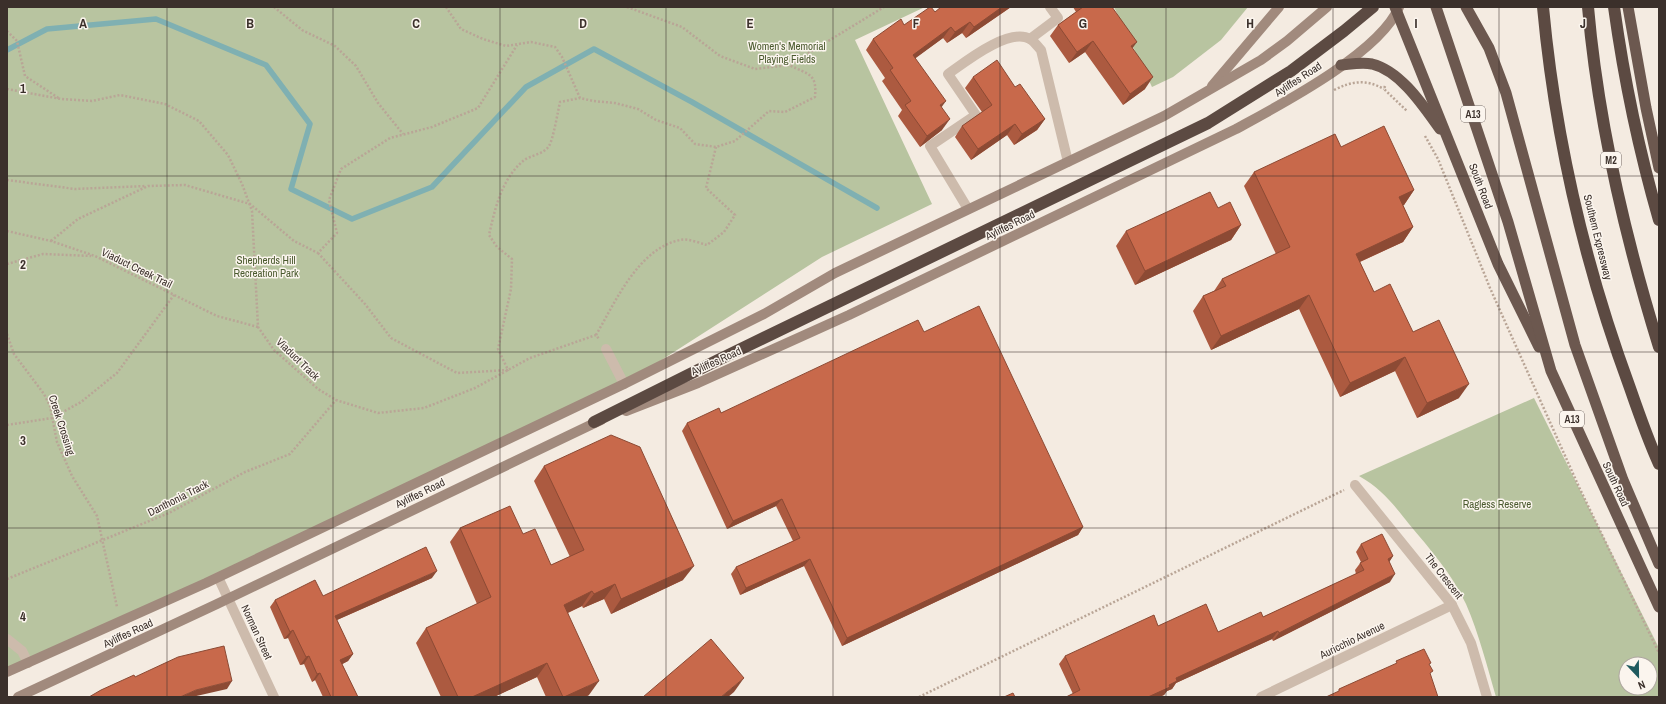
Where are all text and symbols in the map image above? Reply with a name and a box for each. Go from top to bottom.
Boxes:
text: A [79,15,87,32]
text: B [246,15,254,32]
text: C [412,15,420,32]
text: D [579,15,587,32]
text: E [746,15,754,32]
text: F [913,15,920,32]
text: G [1079,15,1087,32]
text: H [1246,15,1254,32]
text: I [1415,15,1418,32]
text: J [1580,15,1586,32]
park label: Women's Memorial Playing Fields [748,39,826,66]
street label: Ayliffes Road [1271,59,1324,100]
text: 1 [20,80,26,97]
road number: A13 [1461,106,1485,122]
road number: M2 [1601,152,1621,168]
street label: South Road [1466,161,1496,211]
street label: Southern Expressway [1581,193,1616,282]
street label: Ayliffes Road [982,207,1037,243]
street label: Viaduct Creek Trail [99,245,175,291]
park label: Shepherds Hill Recreation Park [233,253,299,280]
text: 2 [20,256,26,273]
street label: Viaduct Track [273,335,323,383]
street label: Ayliffes Road [688,344,743,379]
street label: Creek Crossing [46,393,78,457]
road number: A13 [1560,411,1584,427]
text: 3 [20,432,26,449]
street label: South Road [1600,459,1632,509]
street label: Ayliffes Road [392,475,447,511]
street label: Danthonia Track [145,477,211,519]
park label: Ragless Reserve [1463,497,1531,511]
street label: The Crescent [1422,550,1466,602]
street label: Norman Street [238,602,276,662]
text: 4 [20,608,26,625]
street label: Ayliffes Road [100,615,155,651]
street label: Auricchio Avenue [1316,618,1387,662]
north arrow [1618,656,1658,696]
text: N [1636,678,1647,693]

